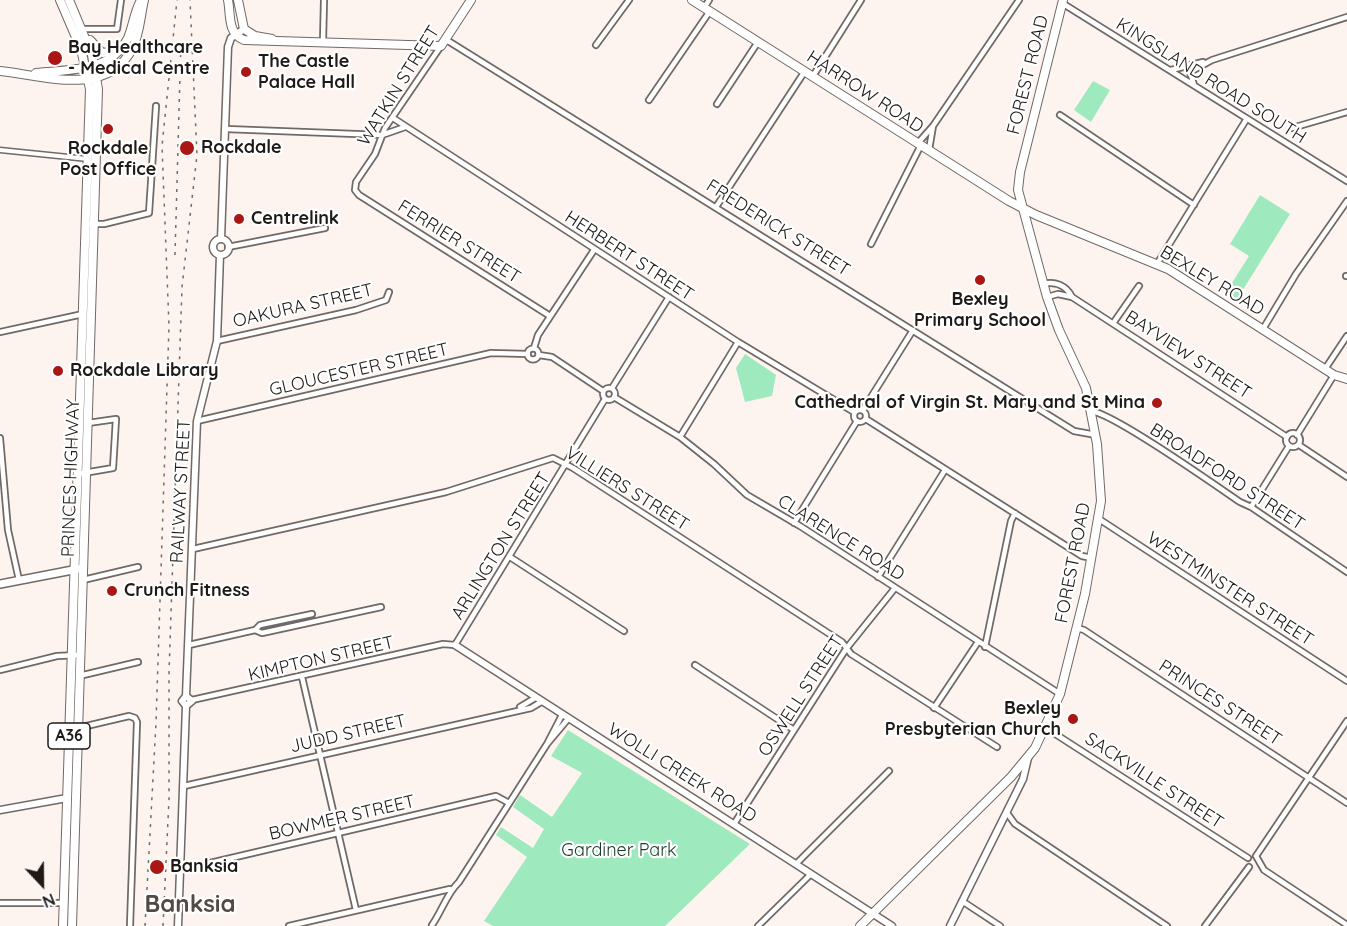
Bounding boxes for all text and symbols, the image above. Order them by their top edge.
street label: FOREST ROAD [1003,13,1053,137]
street label: KINGSLAND ROAD SOUTH [1112,13,1310,149]
street label: WATKIN STREET [353,22,445,150]
place label: Bay Healthcare - Medical Centre [68,37,210,80]
street label: HARROW ROAD [803,46,927,138]
marker: Bay Healthcare - Medical Centre [46,49,64,67]
place label: The Castle Palace Hall [258,51,355,94]
marker: The Castle Palace Hall [239,65,253,79]
marker: Rockdale Post Office [101,122,115,136]
place label: Rockdale [201,137,282,159]
place label: Rockdale Post Office [60,138,156,180]
marker: Rockdale [178,139,196,157]
street label: FREDERICK STREET [702,175,854,281]
street label: FERRIER STREET [394,196,524,288]
street label: HERBERT STREET [561,206,697,306]
place label: Centrelink [251,208,339,230]
marker: Centrelink [232,212,246,226]
street label: BEXLEY ROAD [1156,241,1268,321]
marker: Bexley Primary School [973,273,987,287]
street label: OAKURA STREET [231,279,375,333]
place label: Bexley Primary School [914,289,1046,332]
street label: BAYVIEW STREET [1121,306,1255,404]
street label: GLOUCESTER STREET [267,339,451,401]
place label: Rockdale Library [70,360,219,382]
marker: Rockdale Library [51,364,65,378]
place label: Cathedral of Virgin St. Mary and St Mina [795,392,1145,414]
marker: Cathedral of Virgin St. Mary and St Mina [1150,396,1164,410]
street label: PRINCES HIGHWAY [57,399,85,557]
street label: RAILWAY STREET [166,418,196,564]
street label: BROADFORD STREET [1146,419,1308,535]
street label: VILLIERS STREET [561,442,693,536]
street label: ARLINGTON STREET [447,468,555,624]
street label: CLARENCE ROAD [774,490,908,586]
street label: FOREST ROAD [1051,501,1095,625]
street label: WESTMINSTER STREET [1143,527,1317,651]
place label: Crunch Fitness [124,580,250,602]
marker: Crunch Fitness [105,584,119,598]
street label: OSWELL STREET [754,631,848,761]
street label: KIMPTON STREET [246,632,396,686]
street label: PRINCES STREET [1155,655,1285,751]
place label: Bexley Presbyterian Church [885,698,1061,740]
street label: JUDD STREET [288,710,408,758]
marker: Bexley Presbyterian Church [1066,712,1080,726]
street label: WOLLI CREEK ROAD [604,718,760,828]
road number: A36 [48,723,90,749]
street label: SACKVILLE STREET [1081,728,1227,834]
street label: BOWMER STREET [267,791,417,845]
park label: Gardiner Park [561,840,677,862]
north arrow [12,854,72,914]
place label: Banksia [170,856,238,878]
marker: Banksia [148,858,166,876]
text: N [40,889,58,912]
district label: Banksia [145,891,235,919]

